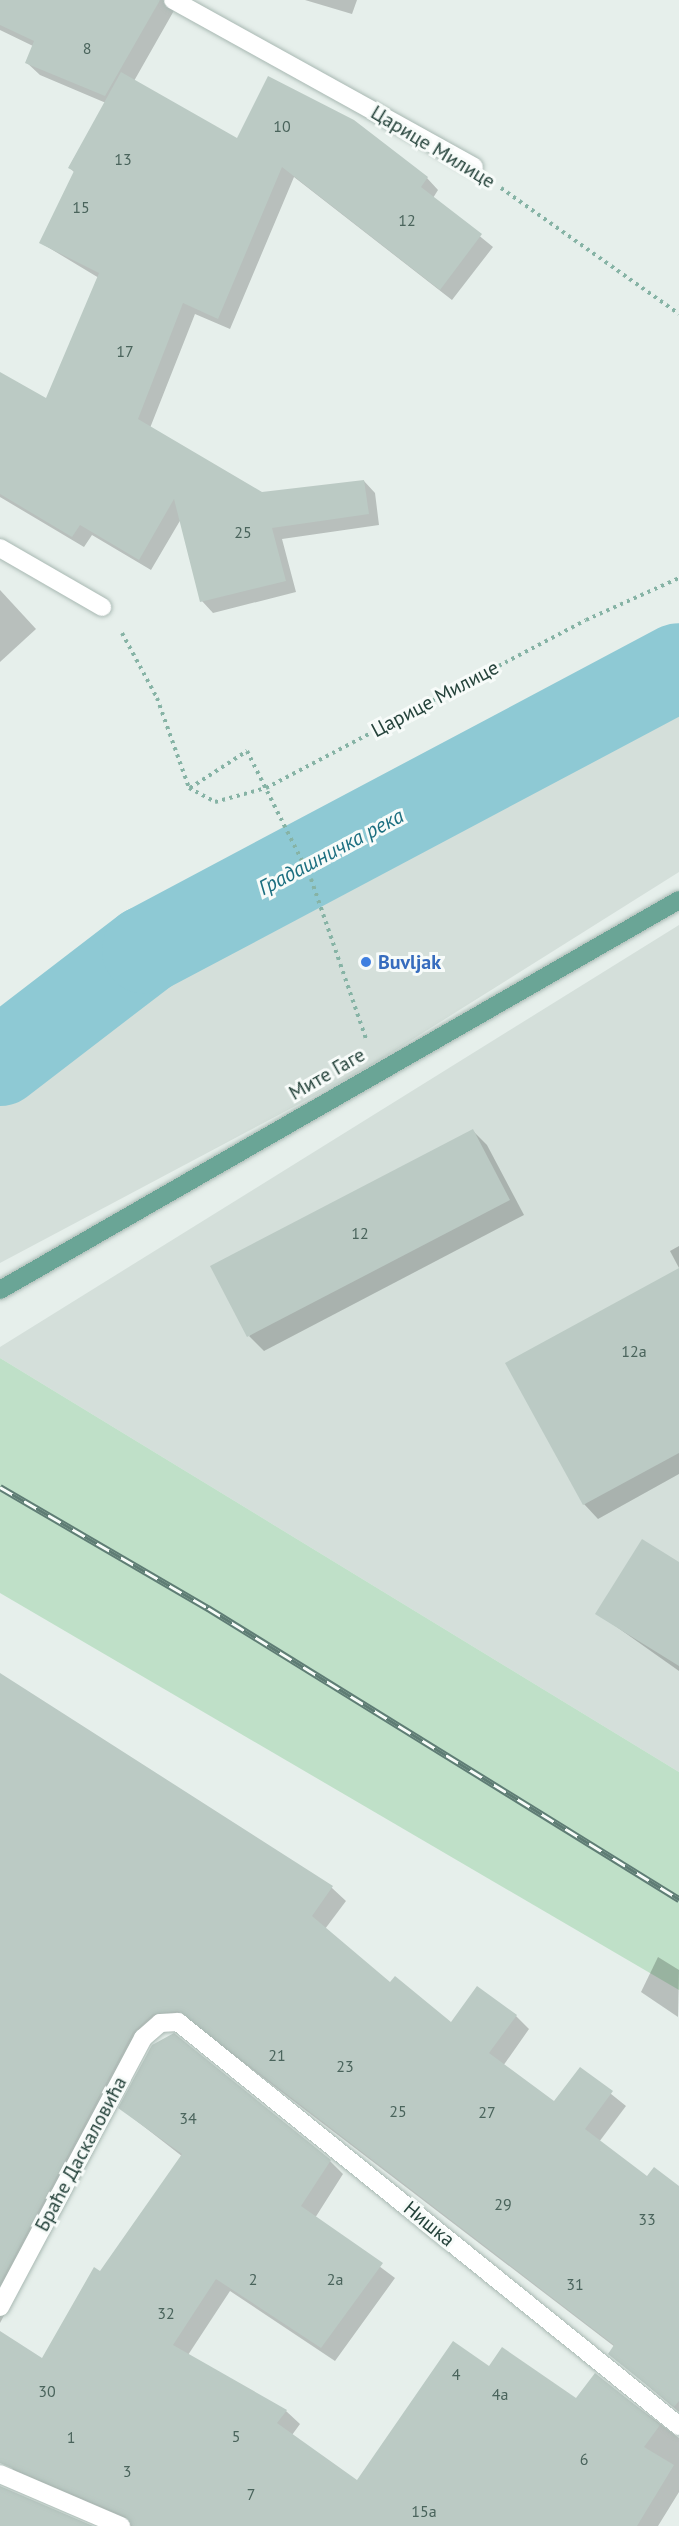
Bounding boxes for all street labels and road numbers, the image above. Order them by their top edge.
street label: Царице Милице [367,100,499,194]
street label: Царице Милице [367,655,503,743]
street label: Мите Гаге [285,1043,369,1105]
street label: Браће Даскаловића [30,2072,132,2236]
street label: Нишка [399,2196,459,2252]

